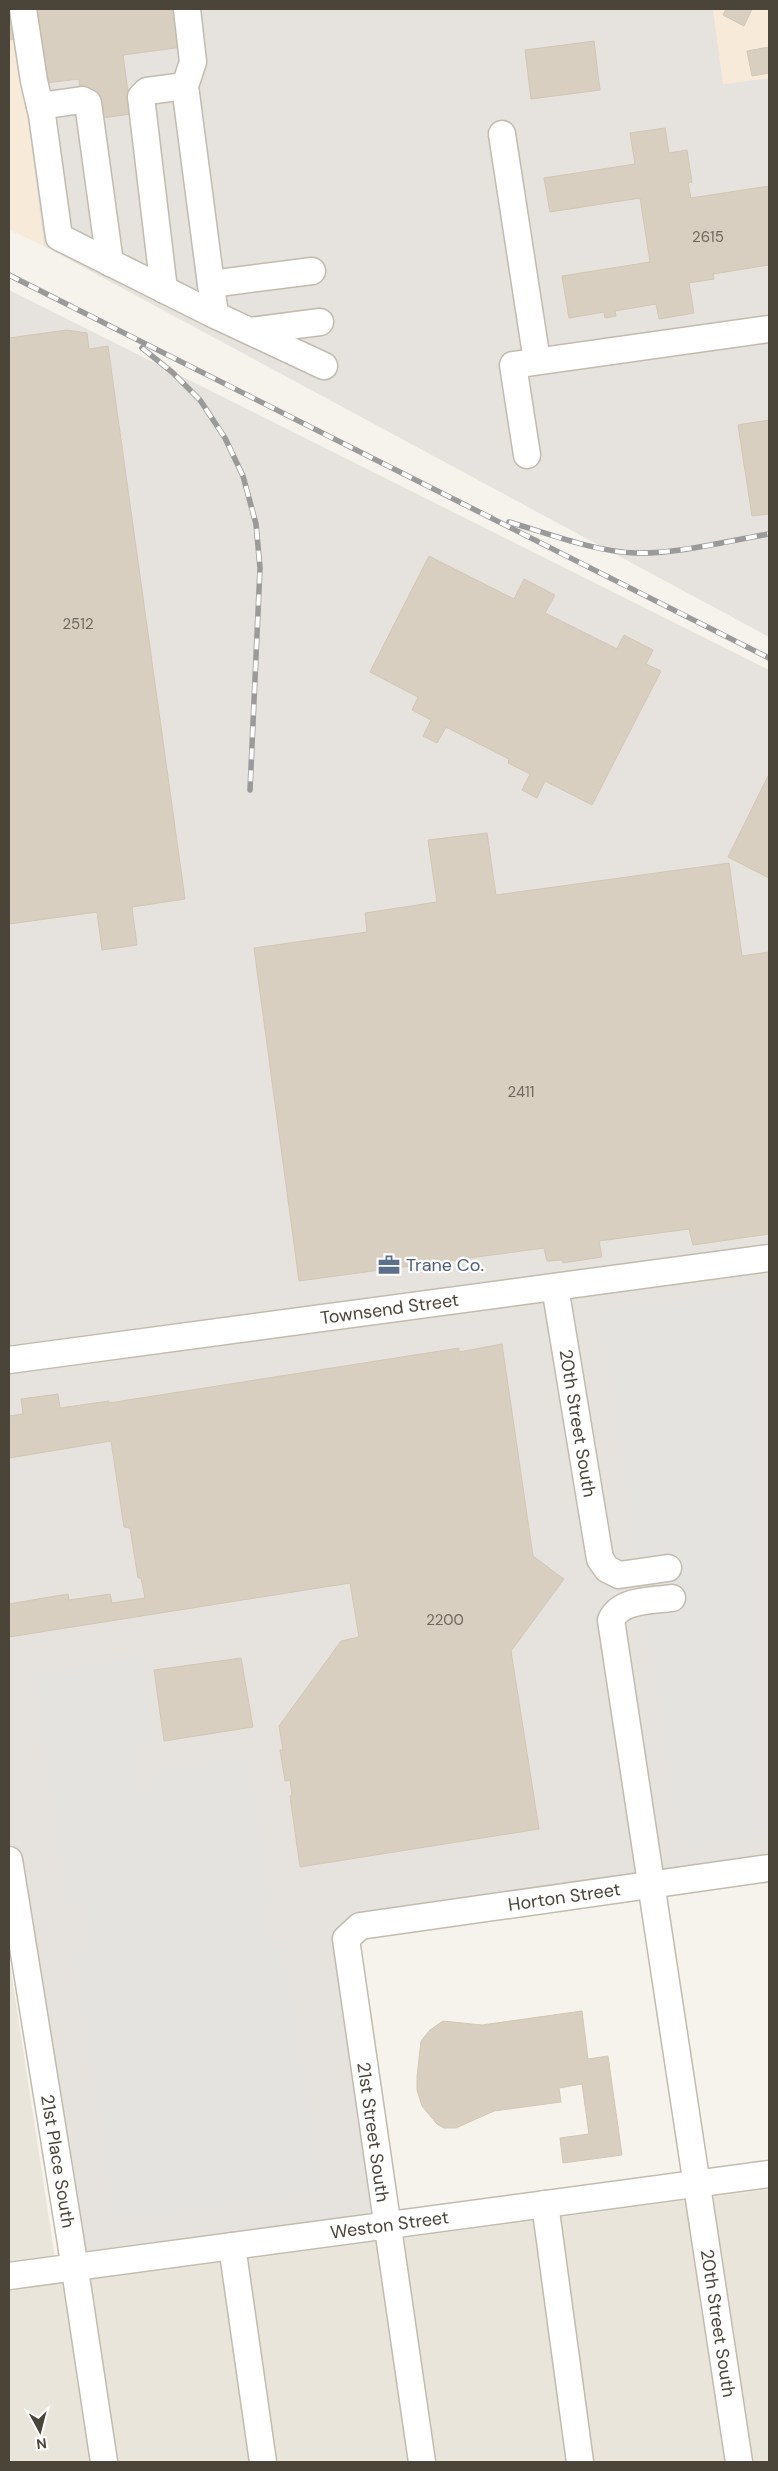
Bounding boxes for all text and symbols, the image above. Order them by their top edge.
house number: 2615 [692,227,724,247]
house number: 2512 [62,614,94,634]
house number: 2411 [508,1082,534,1102]
office icon: Trane Co. [376,1252,402,1278]
place label: Trane Co. [406,1253,484,1277]
street label: Townsend Street [319,1288,460,1330]
street label: 20th Street South [553,1347,602,1499]
house number: 2200 [426,1610,464,1630]
street label: Horton Street [507,1877,622,1917]
street label: 21st Street South [351,2060,395,2204]
street label: 21st Place South [35,2093,80,2230]
street label: Weston Street [329,2205,450,2245]
street label: 20th Street South [695,2247,741,2399]
north arrow [15,2406,65,2456]
text: N [35,2434,48,2453]

